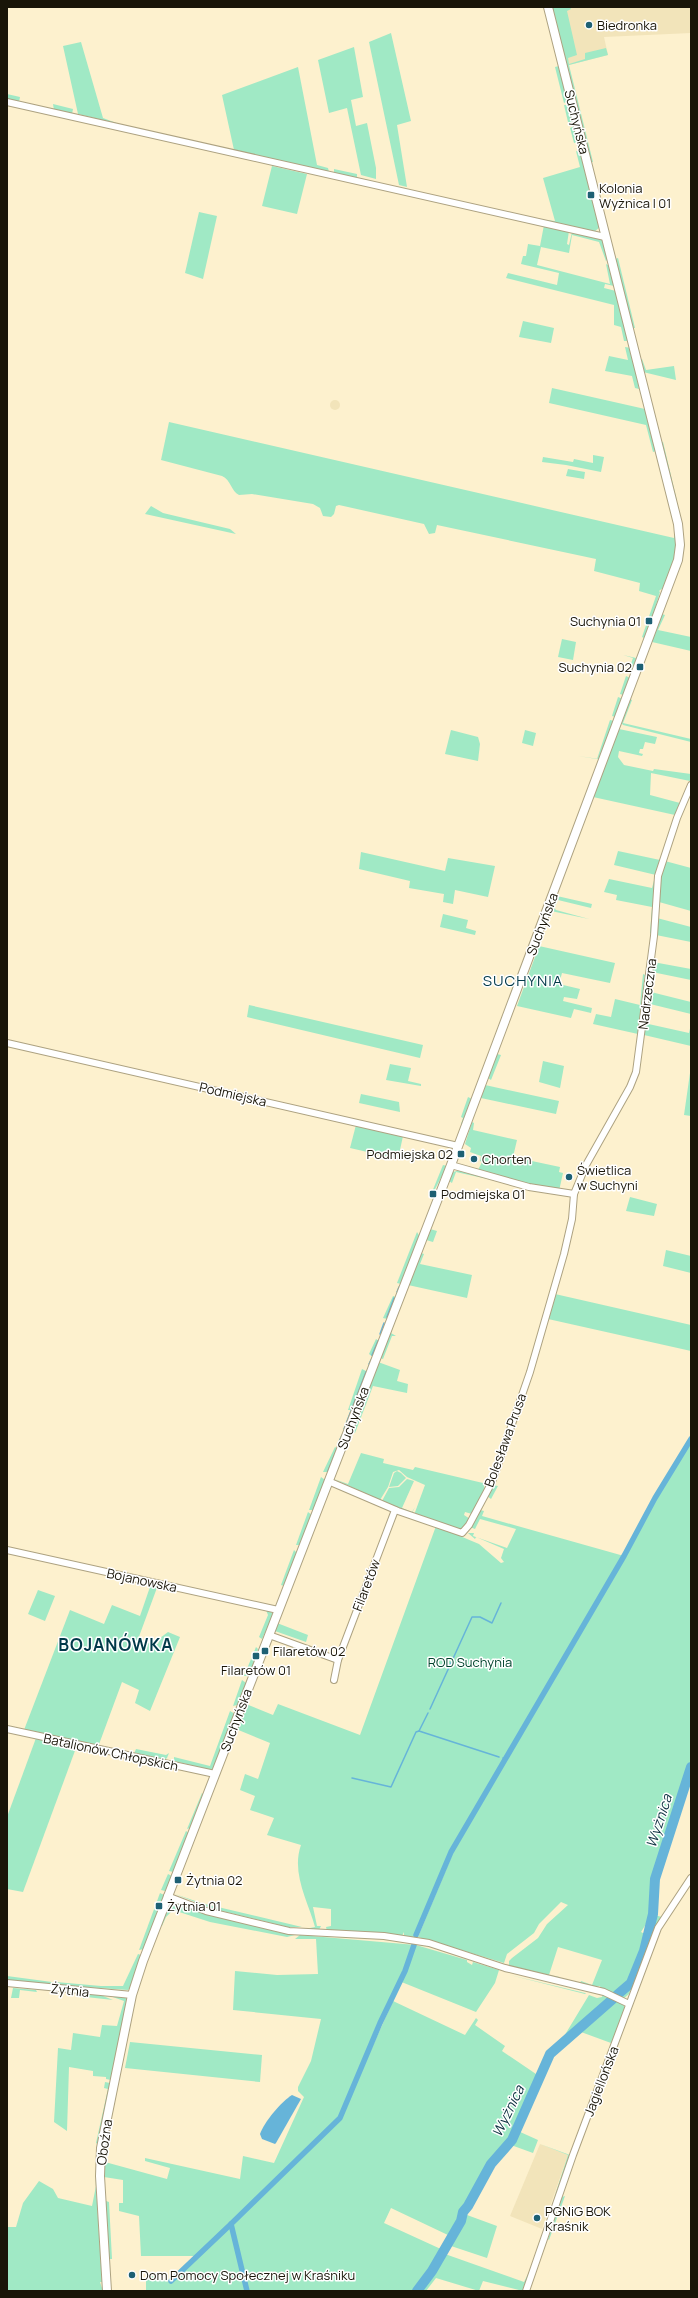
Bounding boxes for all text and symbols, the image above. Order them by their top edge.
place label: Biedronka [597,16,657,34]
marker: Biedronka [584,20,594,30]
street label: Suchyńska [560,88,594,156]
place label: Kolonia Wyżnica I 01 [599,179,671,212]
marker: Kolonia Wyżnica I 01 [586,190,596,200]
place label: Suchynia 01 [570,612,641,630]
marker: Suchynia 01 [644,616,654,626]
place label: Suchynia 02 [559,658,632,676]
marker: Suchynia 02 [635,662,645,672]
street label: Suchyńska [522,890,562,958]
street label: Nadrzeczna [634,957,660,1031]
district label: SUCHYNIA [483,970,563,991]
street label: Podmiejska [198,1078,268,1110]
place label: Podmiejska 02 [366,1145,453,1163]
marker: Podmiejska 02 [456,1149,466,1159]
place label: Chorten [482,1150,531,1168]
marker: Chorten [469,1154,479,1164]
place label: Świetlica w Suchyni [577,1161,638,1194]
marker: Świetlica w Suchyni [564,1172,574,1182]
place label: Podmiejska 01 [441,1185,525,1203]
marker: Podmiejska 01 [428,1189,438,1199]
street label: Suchyńska [333,1384,373,1452]
street label: Bolesława Prusa [480,1391,530,1489]
street label: Filaretów [348,1556,384,1614]
street label: Bojanowska [105,1564,179,1596]
district label: BOJANÓWKA [58,1633,174,1656]
place label: Filaretów 02 [273,1642,345,1660]
marker: Filaretów 02 [260,1646,270,1656]
marker: Filaretów 01 [251,1651,261,1661]
park label: ROD Suchynia [428,1653,512,1671]
place label: Filaretów 01 [221,1661,291,1679]
street label: Suchyńska [216,1686,256,1754]
street label: Batalionów Chłopskich [42,1729,180,1775]
water label: Wyżnica [641,1791,676,1850]
place label: Żytnia 02 [186,1871,243,1889]
marker: Żytnia 02 [173,1875,183,1885]
place label: Żytnia 01 [167,1897,221,1915]
marker: Żytnia 01 [154,1901,164,1911]
street label: Żytnia [50,1979,90,2001]
street label: Jagiellońska [579,2043,623,2119]
water label: Wyżnica [487,2081,529,2140]
street label: Oboźna [92,2118,116,2166]
place label: PGNiG BOK Kraśnik [545,2202,611,2235]
marker: PGNiG BOK Kraśnik [532,2213,542,2223]
place label: Dom Pomocy Społecznej w Kraśniku [140,2266,355,2284]
marker: Dom Pomocy Społecznej w Kraśniku [127,2270,137,2280]

